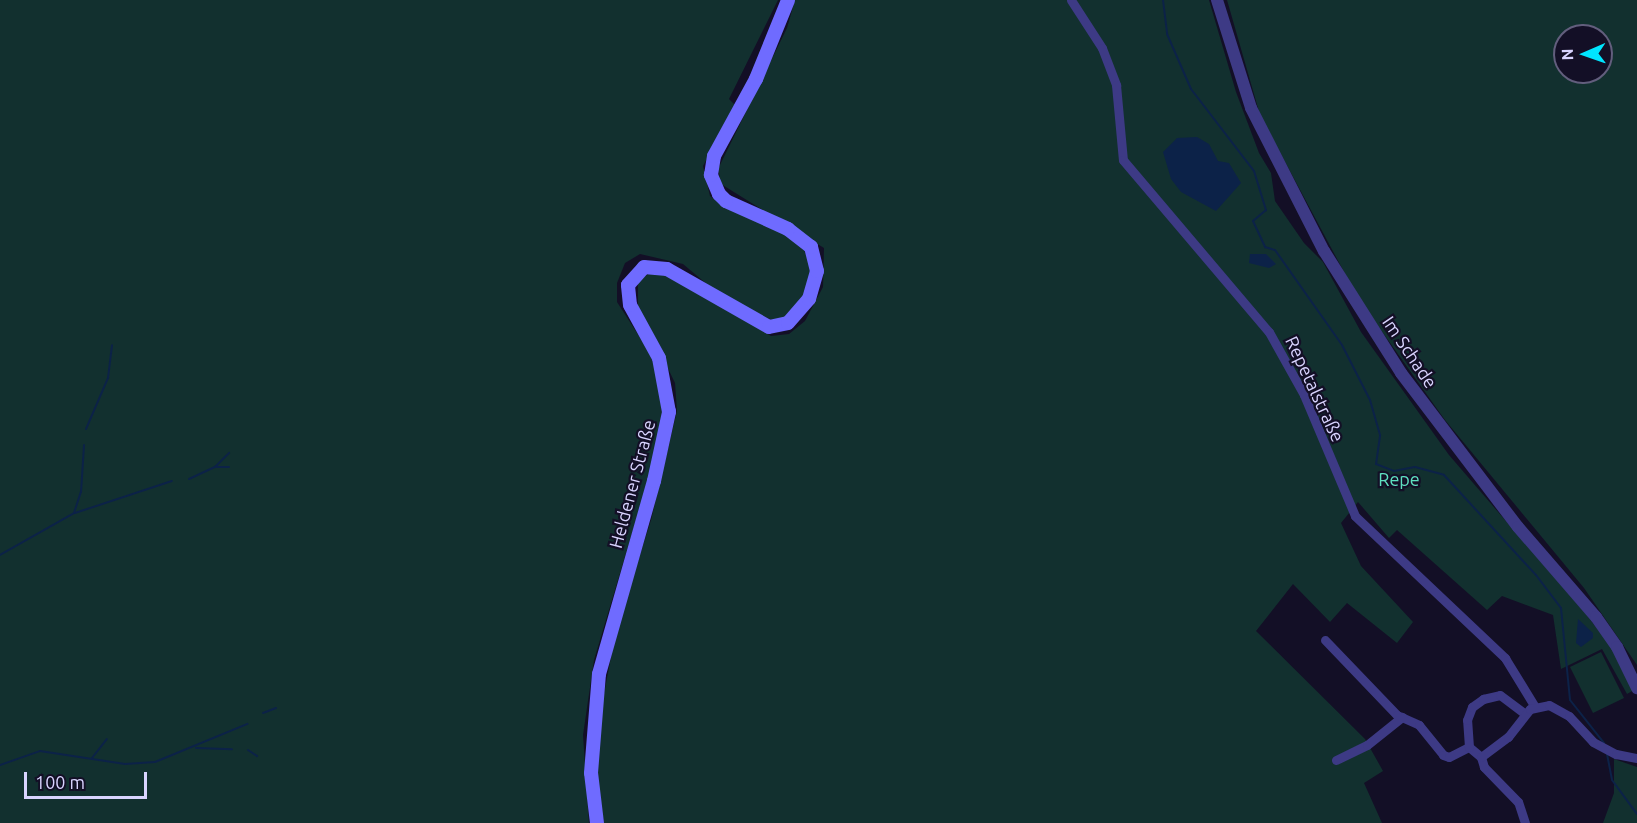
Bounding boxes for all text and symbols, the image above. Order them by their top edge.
north arrow [1553,24,1613,84]
text: N [1558,48,1576,61]
street label: Im Schade [1378,312,1442,392]
street label: Repetalstraße [1281,333,1349,445]
street label: Heldener Straße [604,417,660,551]
park label: Repe [1378,468,1420,490]
scale bar [27,760,150,798]
text: 100 m [35,772,85,792]

